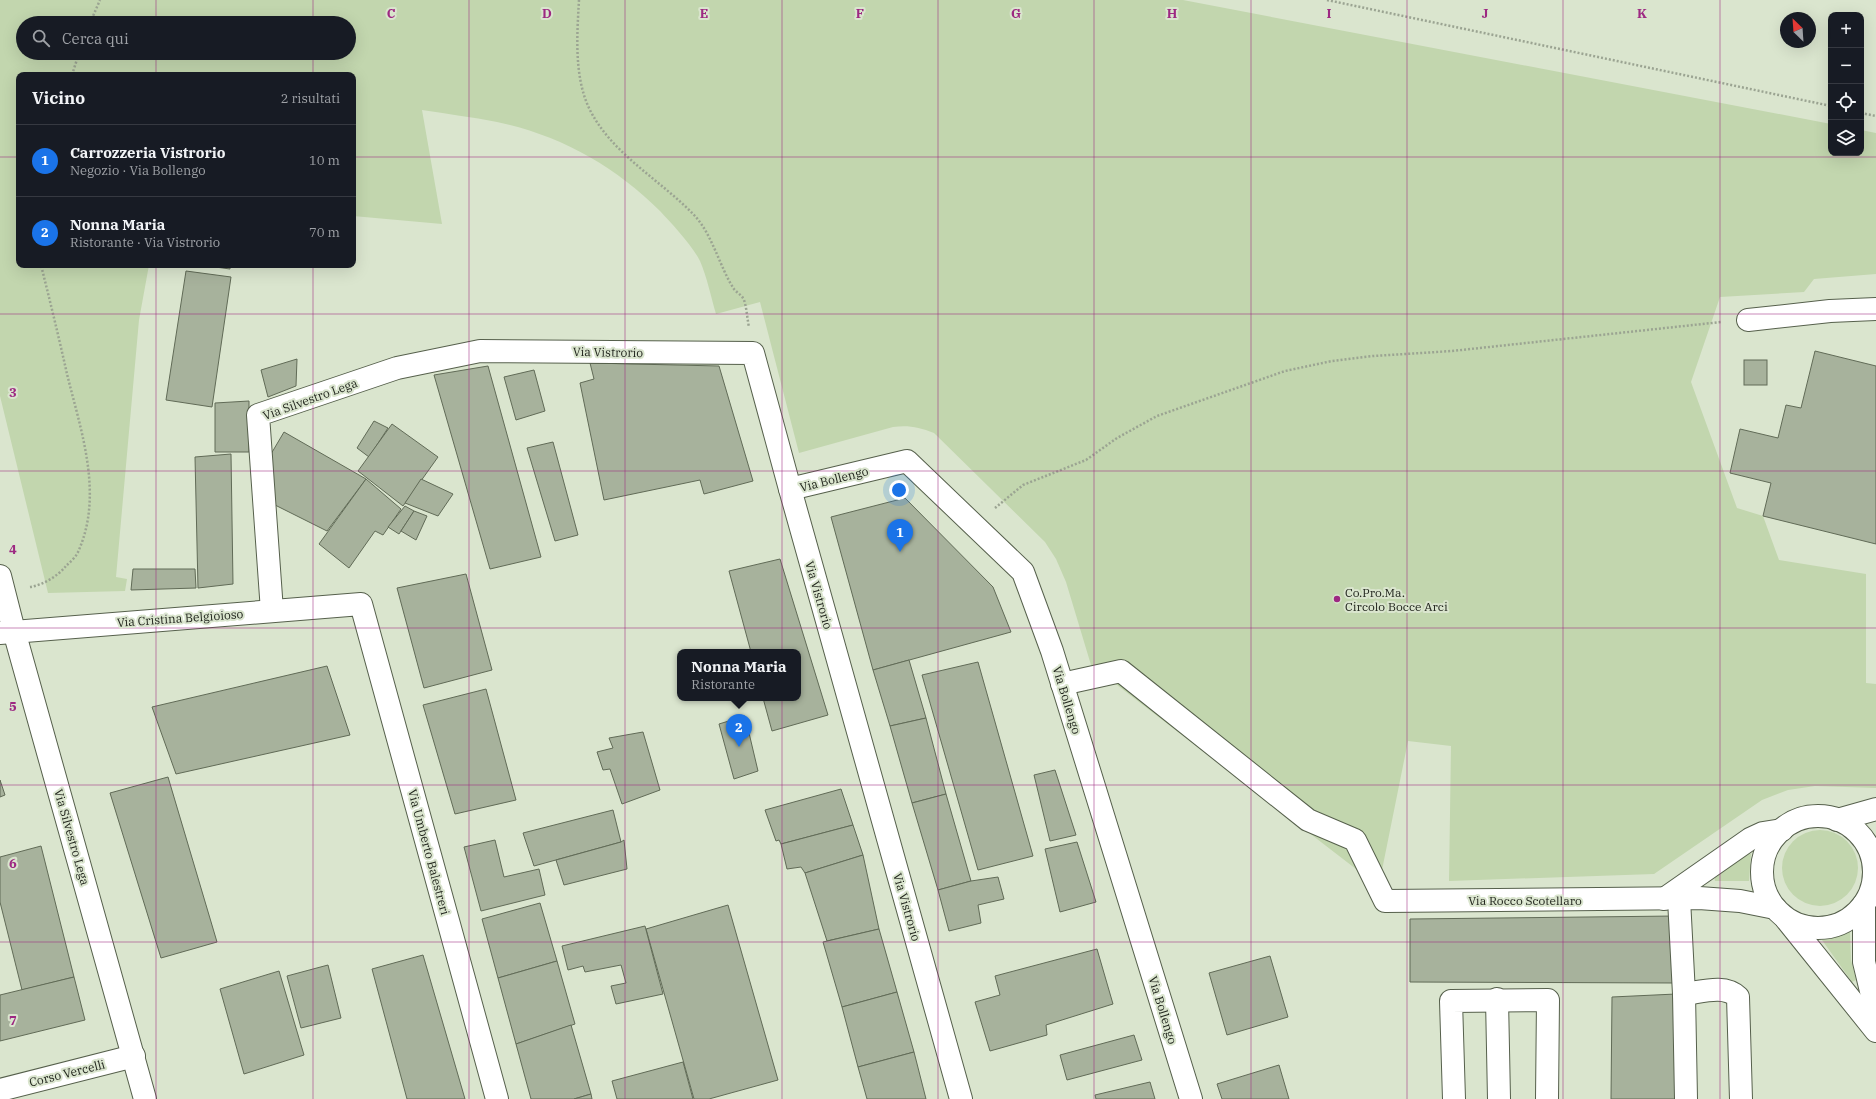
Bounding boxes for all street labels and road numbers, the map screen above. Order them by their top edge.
street label: Via Vistrorio [573,344,644,360]
street label: Via Silvestro Lega [261,375,360,423]
street label: Via Bollengo [798,463,870,495]
street label: Via Vistrorio [802,559,836,631]
street label: Via Cristina Belgioioso [116,606,244,630]
street label: Via Bollengo [1050,664,1084,736]
street label: Via Silvestro Lega [51,787,93,887]
street label: Via Umberto Balestreri [405,788,453,917]
street label: Via Vistrorio [890,871,924,943]
street label: Via Rocco Scotellaro [1468,893,1582,908]
street label: Via Bollengo [1146,974,1180,1046]
street label: Corso Vercelli [27,1056,107,1090]

